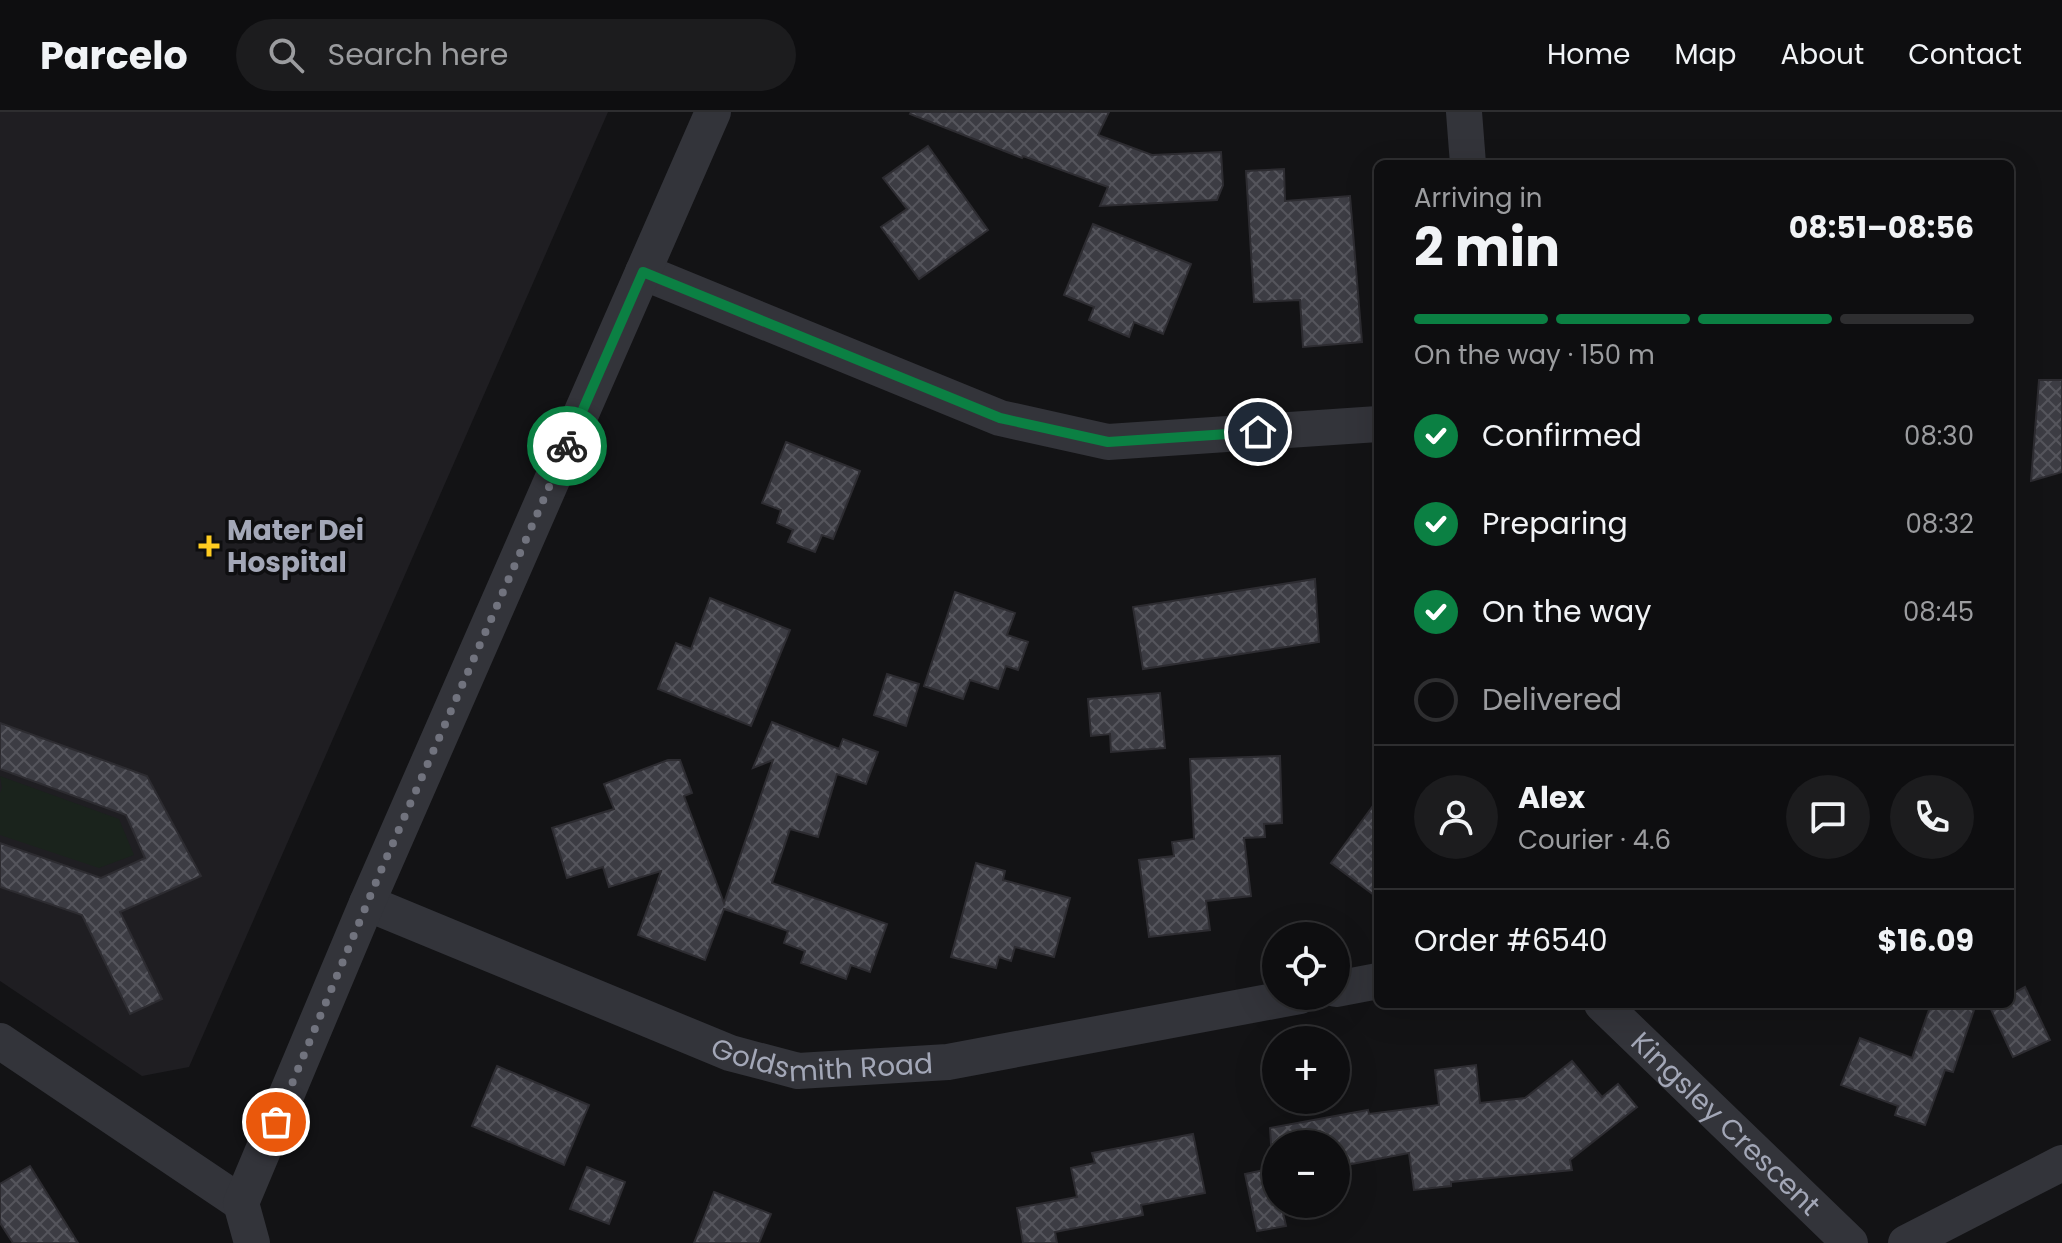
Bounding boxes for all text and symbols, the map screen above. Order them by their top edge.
search box [236,19,796,91]
text: Parcelo [40,29,188,82]
icon: search [264,33,308,77]
text: Search here [328,33,508,76]
text: Home [1547,35,1630,74]
text: Map [1674,35,1736,74]
text: About [1780,35,1864,74]
text: Contact [1908,35,2022,74]
text: Arriving in [1414,180,1543,216]
text: 08:51–08:56 [1789,206,1974,249]
text: 2 min [1414,211,1560,284]
text: On the way · 150 m [1414,337,1655,373]
pin [1224,398,1292,466]
courier [527,406,607,486]
icon: home [1236,410,1280,454]
icon: check [1414,414,1458,458]
text: Confirmed [1482,414,1642,457]
text: 08:30 [1904,418,1974,454]
icon: bike [545,424,589,468]
icon: check [1414,502,1458,546]
text: Preparing [1482,502,1628,545]
text: 08:32 [1905,506,1974,542]
place label: Mater Dei Hospital [227,511,364,582]
marker: Mater Dei Hospital [198,535,220,557]
icon: check [1414,590,1458,634]
text: On the way [1482,590,1651,633]
text: 08:45 [1903,594,1974,630]
text: Delivered [1482,678,1622,721]
button: person [1414,775,1498,859]
button: chat [1786,775,1870,859]
button: phone [1890,775,1974,859]
text: Alex [1518,776,1585,819]
text: Courier · 4.6 [1518,822,1671,858]
text: Order #6540 [1414,919,1608,962]
text: $16.09 [1877,919,1974,962]
map controls [1262,922,1350,1218]
button: locate [1262,922,1350,1010]
street label: Kingsley Crescent [1622,1023,1829,1224]
button: + [1262,1026,1350,1114]
street label: Goldsmith Road [705,1028,934,1092]
pin [242,1088,310,1156]
icon: bag [254,1100,298,1144]
button: − [1262,1130,1350,1218]

